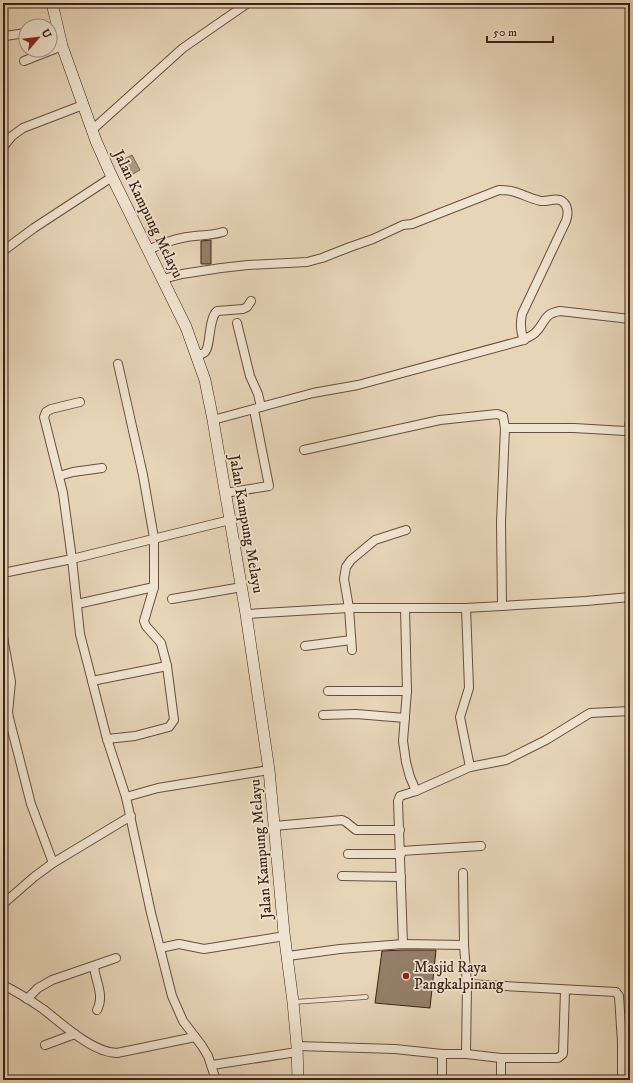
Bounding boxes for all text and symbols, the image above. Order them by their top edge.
north arrow [18,18,58,58]
scale bar [487,18,553,44]
text: 50 m [493,25,517,40]
text: U [38,27,54,41]
street label: Jalan Kampung Melayu [108,145,187,281]
street label: Jalan Kampung Melayu [224,451,268,595]
street label: Jalan Kampung Melayu [245,778,277,922]
place label: Masjid Raya Pangkalpinang [414,958,504,994]
marker: Masjid Raya Pangkalpinang [401,971,411,981]

